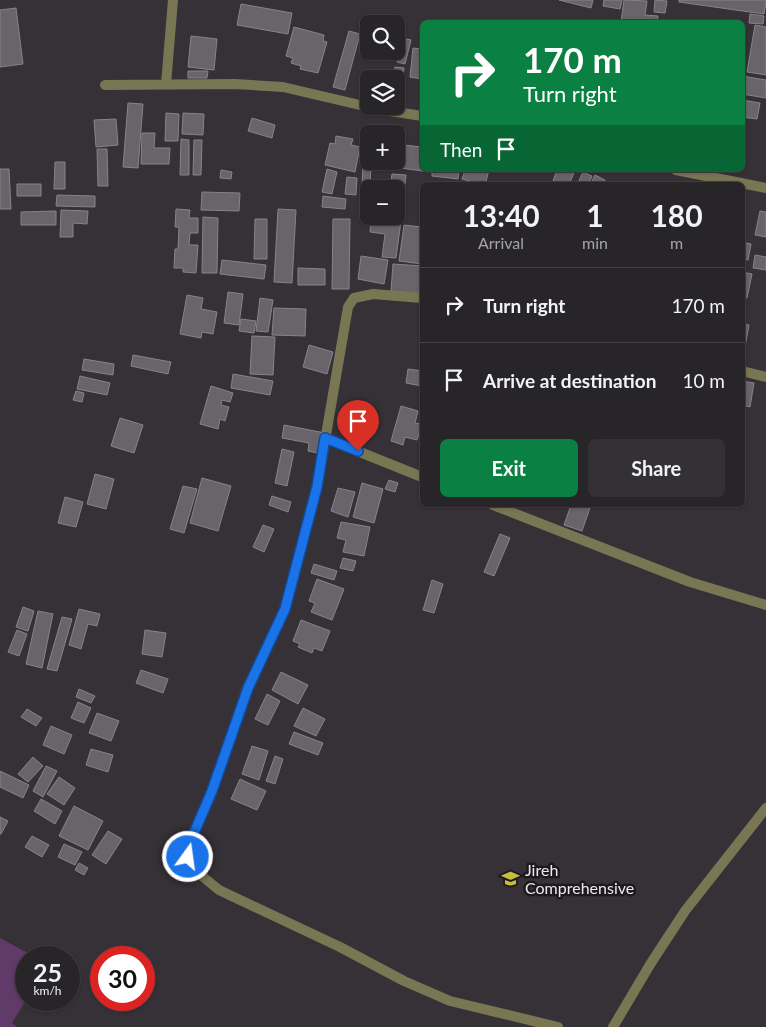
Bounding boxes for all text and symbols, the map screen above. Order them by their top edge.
map controls [360,15,405,225]
button: search [360,15,405,60]
text: 170 m [523,38,622,80]
icon: right [440,40,505,105]
button: layers [360,70,405,115]
text: Turn right [523,80,617,107]
button: + [360,125,405,170]
icon: arrive [492,135,520,163]
text: Then [440,138,482,161]
button: − [360,180,405,225]
text: 13:40 [462,197,540,233]
text: 1 [586,197,604,233]
text: 180 [650,197,703,233]
text: Arrival [478,233,524,252]
text: min [582,233,608,252]
text: m [670,233,683,252]
icon: right [440,291,468,319]
text: Turn right [483,294,565,317]
text: 170 m [671,294,725,317]
icon: arrive [440,366,468,394]
text: Arrive at destination [483,369,656,392]
text: 10 m [682,369,725,392]
pin [337,400,379,451]
icon: arrive [344,407,372,435]
button: Exit [440,439,578,497]
button: Share [588,439,725,497]
position arrow [161,830,213,882]
place label: Jireh Comprehensive [525,860,634,897]
school or university icon: Jireh Comprehensive [501,868,521,888]
speed limit sign: 30 [90,946,155,1011]
text: 25 [33,957,62,987]
text: km/h [33,983,62,998]

